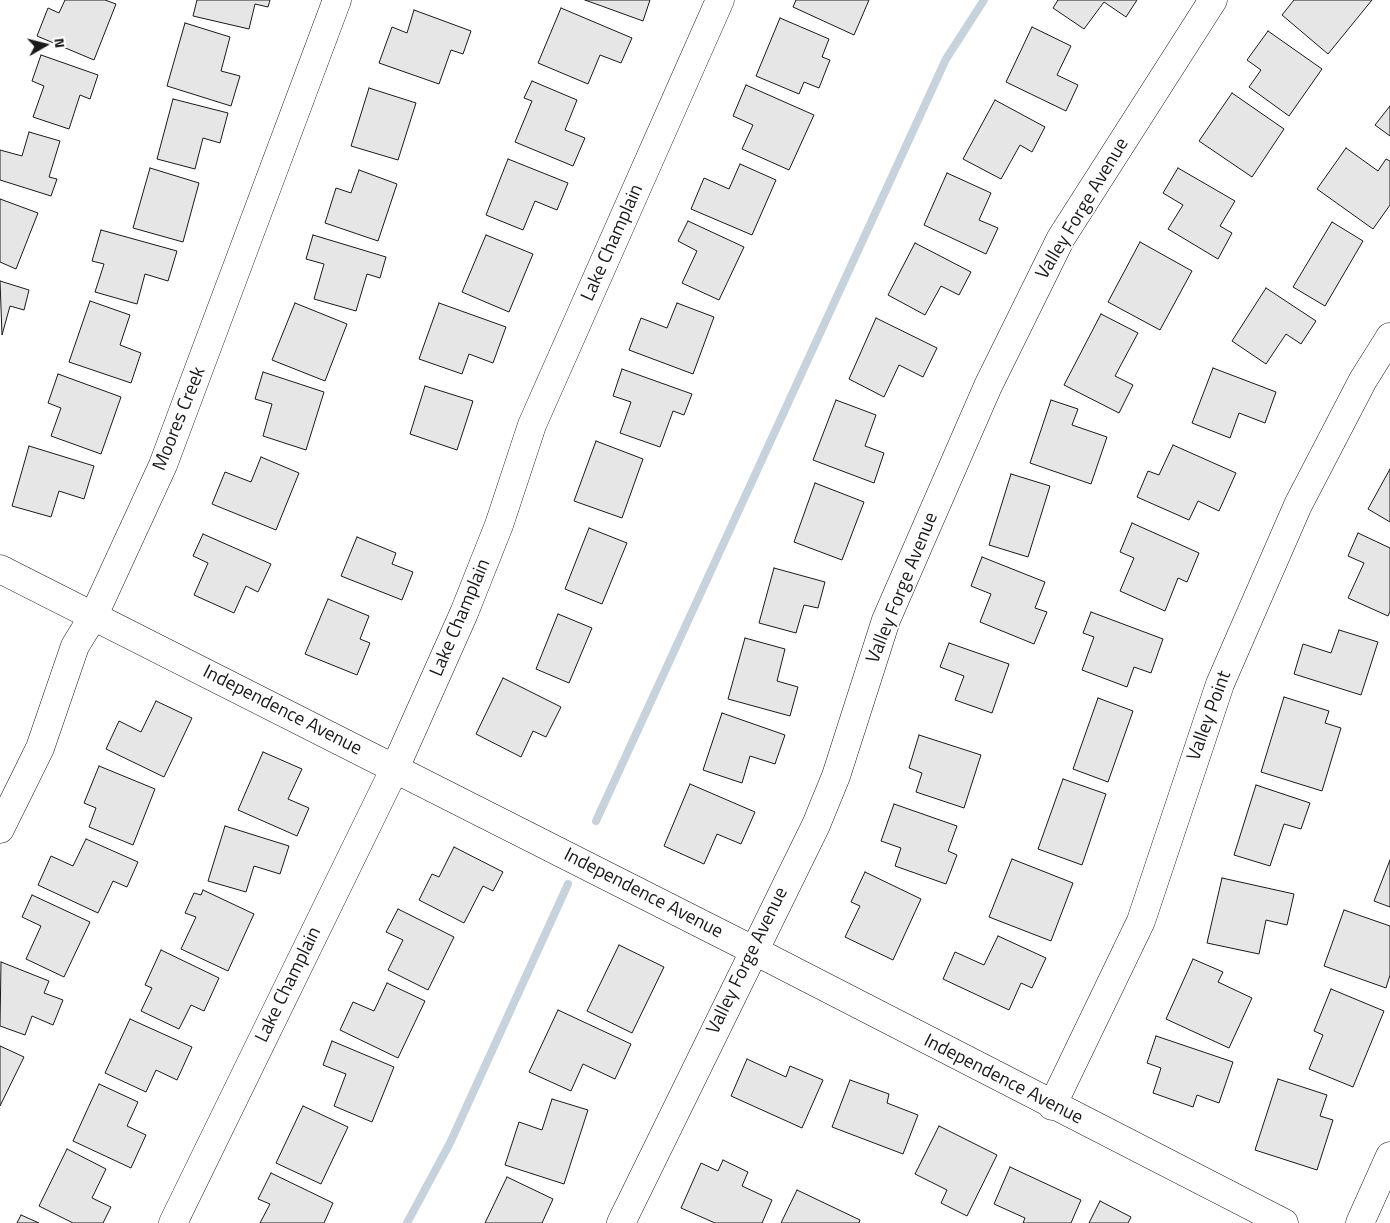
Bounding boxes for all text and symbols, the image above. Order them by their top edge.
north arrow [20,20,70,70]
text: N [49,37,71,49]
street label: Valley Forge Avenue [1032,134,1134,284]
street label: Lake Champlain [577,181,649,305]
street label: Moores Creek [149,364,211,474]
street label: Valley Forge Avenue [862,509,944,667]
street label: Lake Champlain [426,556,496,680]
street label: Independence Avenue [199,661,365,761]
street label: Valley Point [1183,668,1237,764]
street label: Independence Avenue [560,844,726,944]
street label: Valley Forge Avenue [703,884,793,1038]
street label: Lake Champlain [251,924,327,1046]
street label: Independence Avenue [920,1030,1086,1130]

